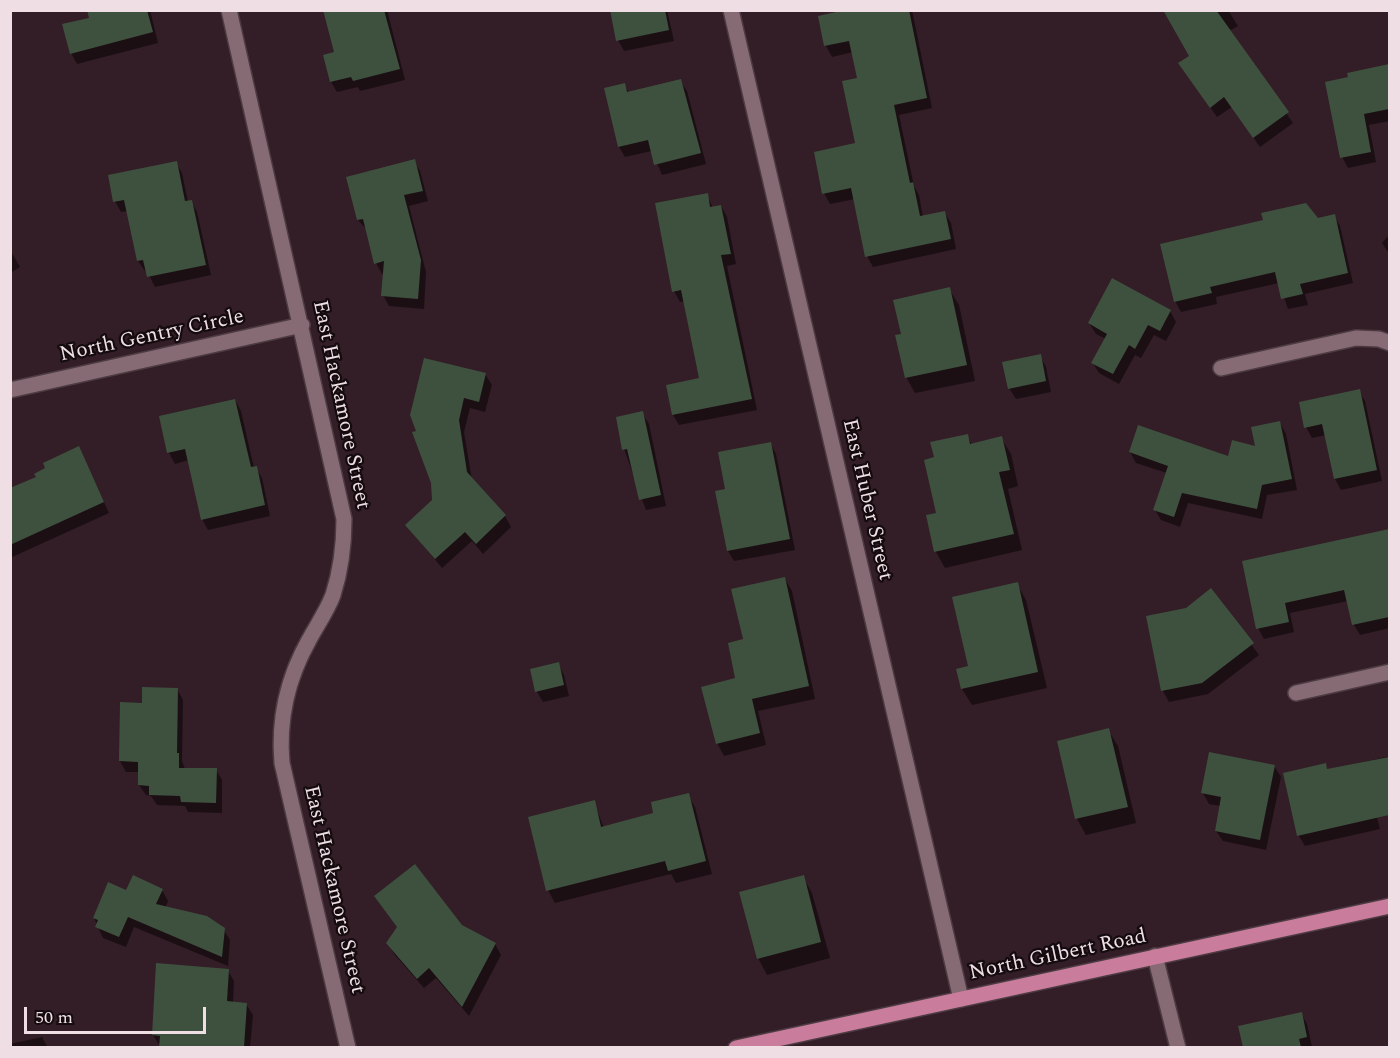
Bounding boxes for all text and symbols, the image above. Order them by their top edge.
street label: East Hackamore Street [306,298,374,512]
street label: North Gentry Circle [58,305,246,369]
street label: East Huber Street [835,417,897,583]
street label: East Hackamore Street [297,784,369,996]
street label: North Gilbert Road [967,925,1149,987]
scale bar [27,995,208,1033]
text: 50 m [35,1004,73,1031]

